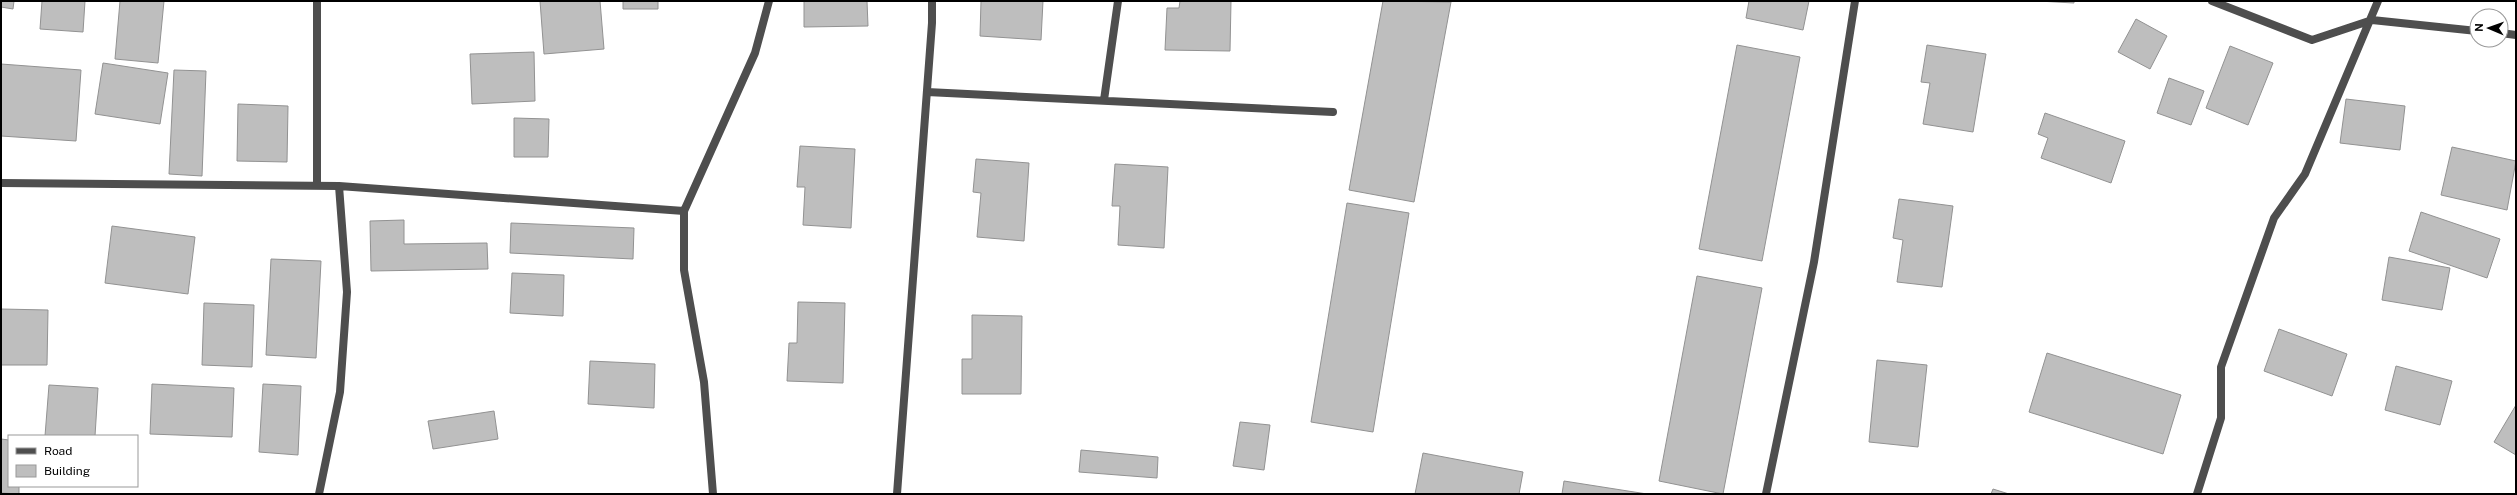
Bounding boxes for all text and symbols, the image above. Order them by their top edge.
north arrow [2469,8,2509,48]
text: N [2473,23,2485,32]
legend [8,435,138,487]
text: Road [44,444,72,458]
text: Building [44,464,90,478]

